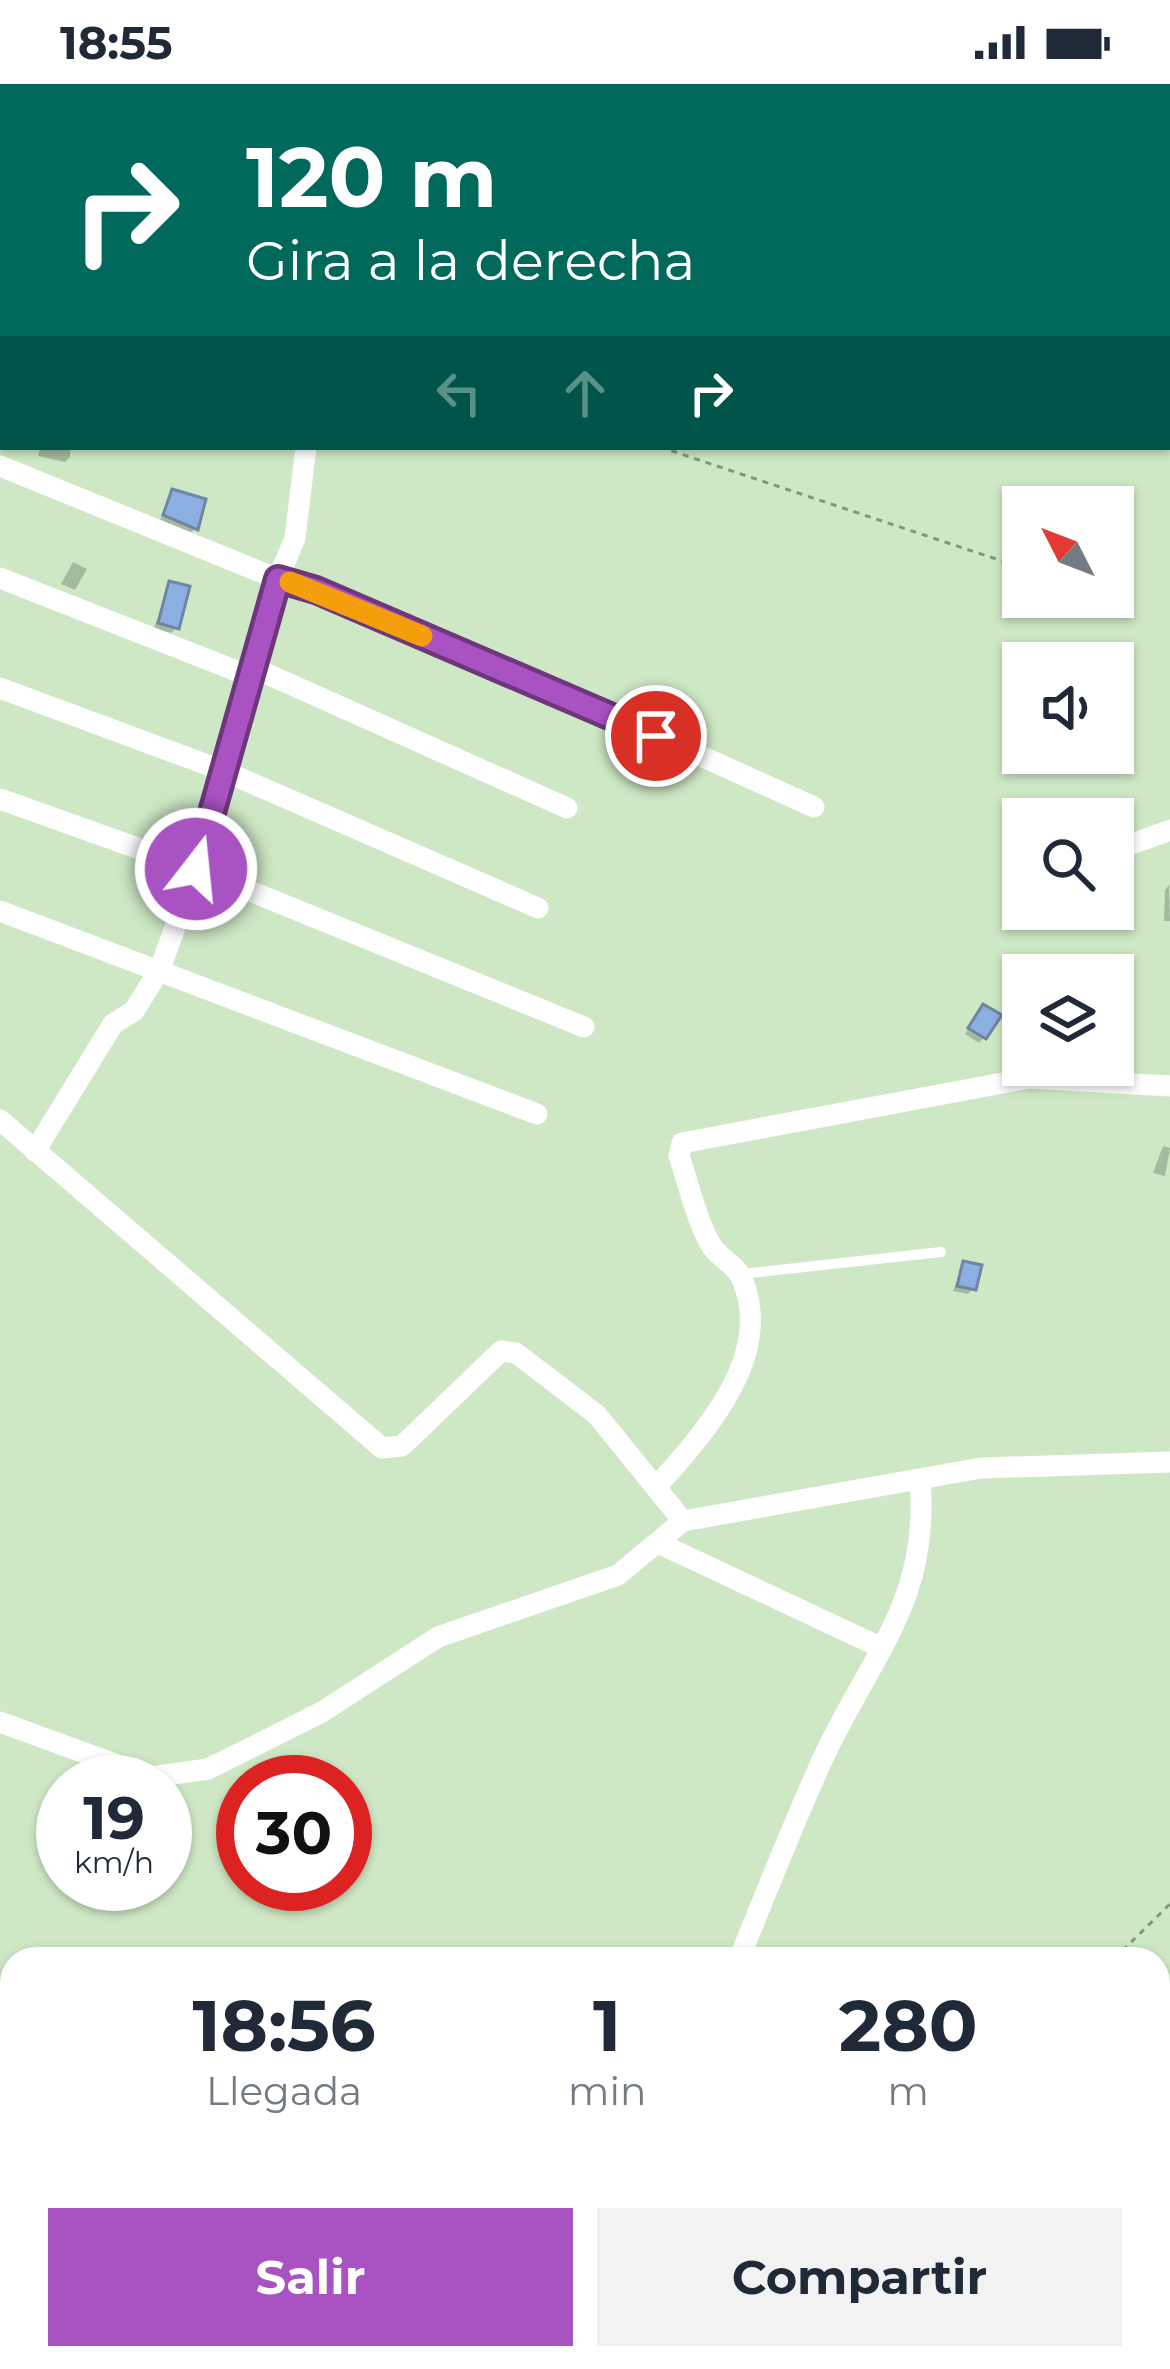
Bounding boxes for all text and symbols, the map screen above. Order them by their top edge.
text: 18:55 [60,15,172,70]
text: 120 m [246,126,497,228]
icon: right [48,132,204,288]
text: Gira a la derecha [246,228,695,294]
icon: left [426,360,492,426]
icon: ahead [552,360,618,426]
icon: right [678,360,744,426]
north arrow [1002,486,1134,618]
map controls [1002,486,1134,1086]
button: sound [1002,642,1134,774]
pin [605,685,707,787]
icon: arrive [623,703,689,769]
button: search [1002,798,1134,930]
position arrow [133,806,259,932]
button: layers [1002,954,1134,1086]
speed limit sign: 30 [216,1755,372,1911]
text: 19 [83,1781,145,1854]
text: km/h [74,1844,154,1881]
text: 18:56 [192,1981,376,2069]
text: 1 [593,1981,621,2069]
text: 280 [839,1981,978,2069]
text: Llegada [206,2067,362,2115]
text: min [568,2067,646,2115]
text: m [887,2067,929,2115]
button: Salir [48,2208,573,2346]
button: Compartir [597,2208,1122,2346]

